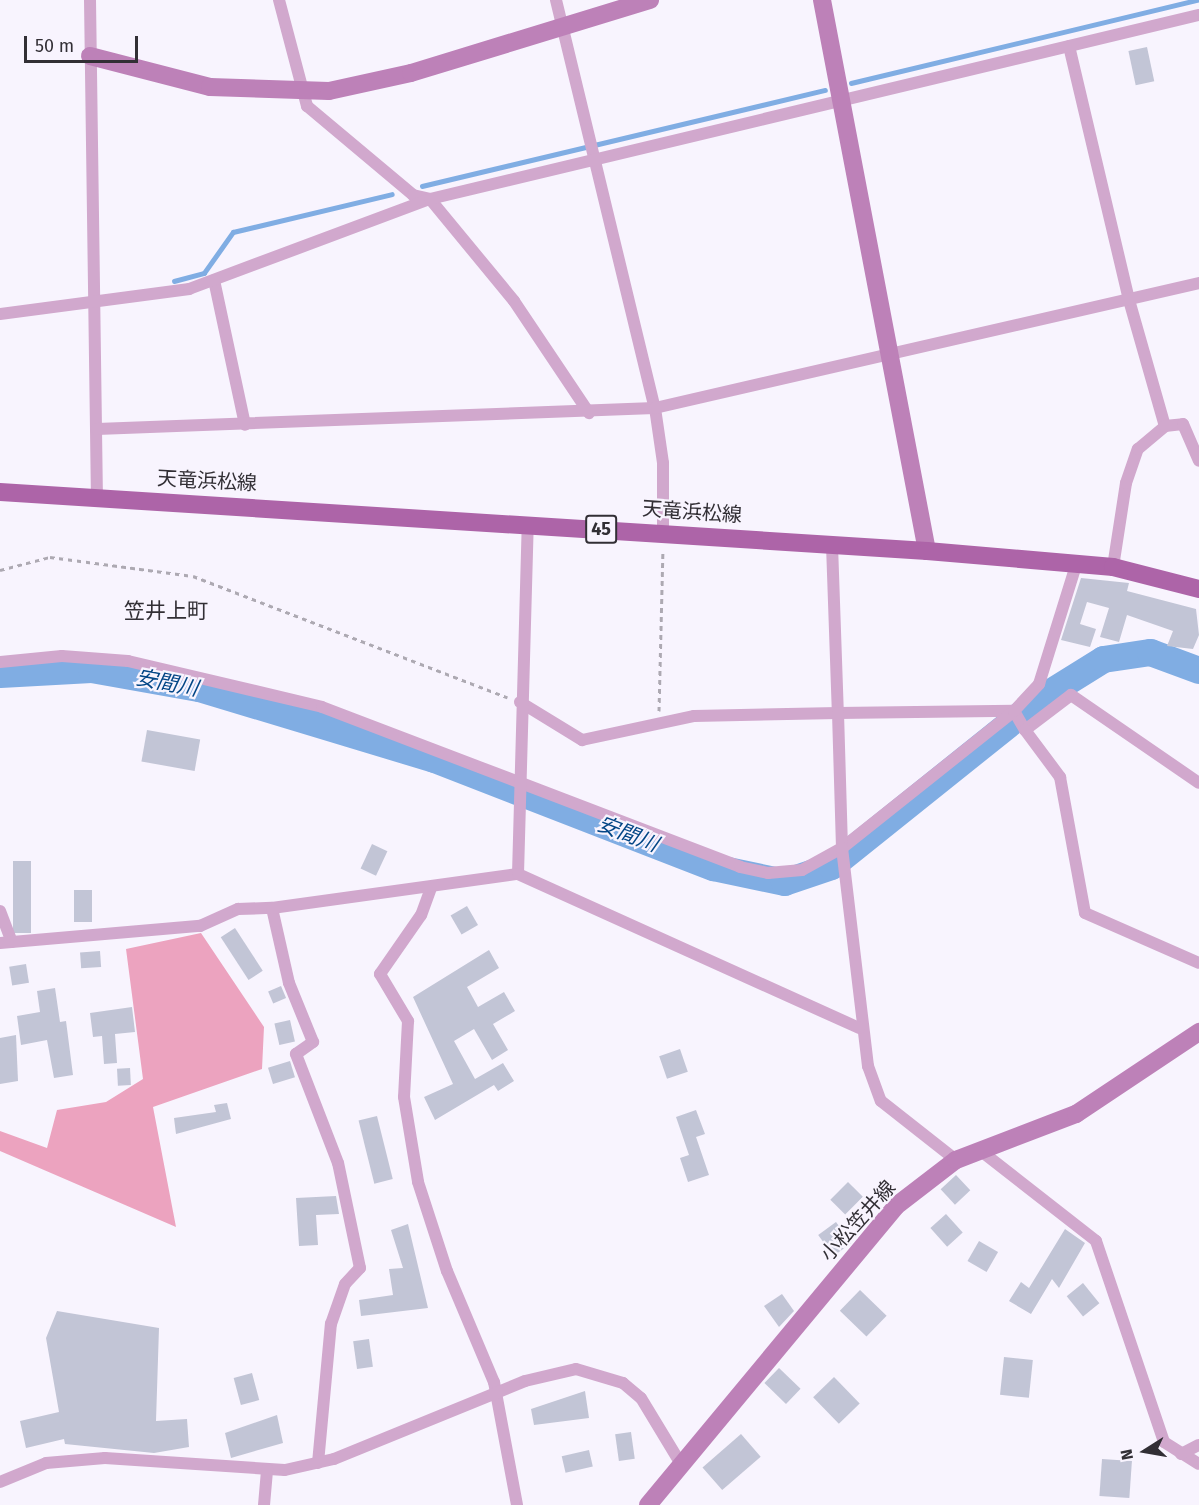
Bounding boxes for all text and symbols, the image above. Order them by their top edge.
scale bar [27,24,141,62]
text: 50 m [35,35,74,57]
street label: 天竜浜松線 [156,466,258,496]
street label: 天竜浜松線 [641,497,743,527]
road number: 45 [584,514,618,544]
district label: 笠井上町 [124,598,208,624]
water label: 安間川 [134,665,200,701]
water label: 安間川 [594,811,662,857]
street label: 小松笠井線 [816,1176,900,1266]
north arrow [1115,1421,1175,1481]
text: N [1117,1448,1137,1462]

